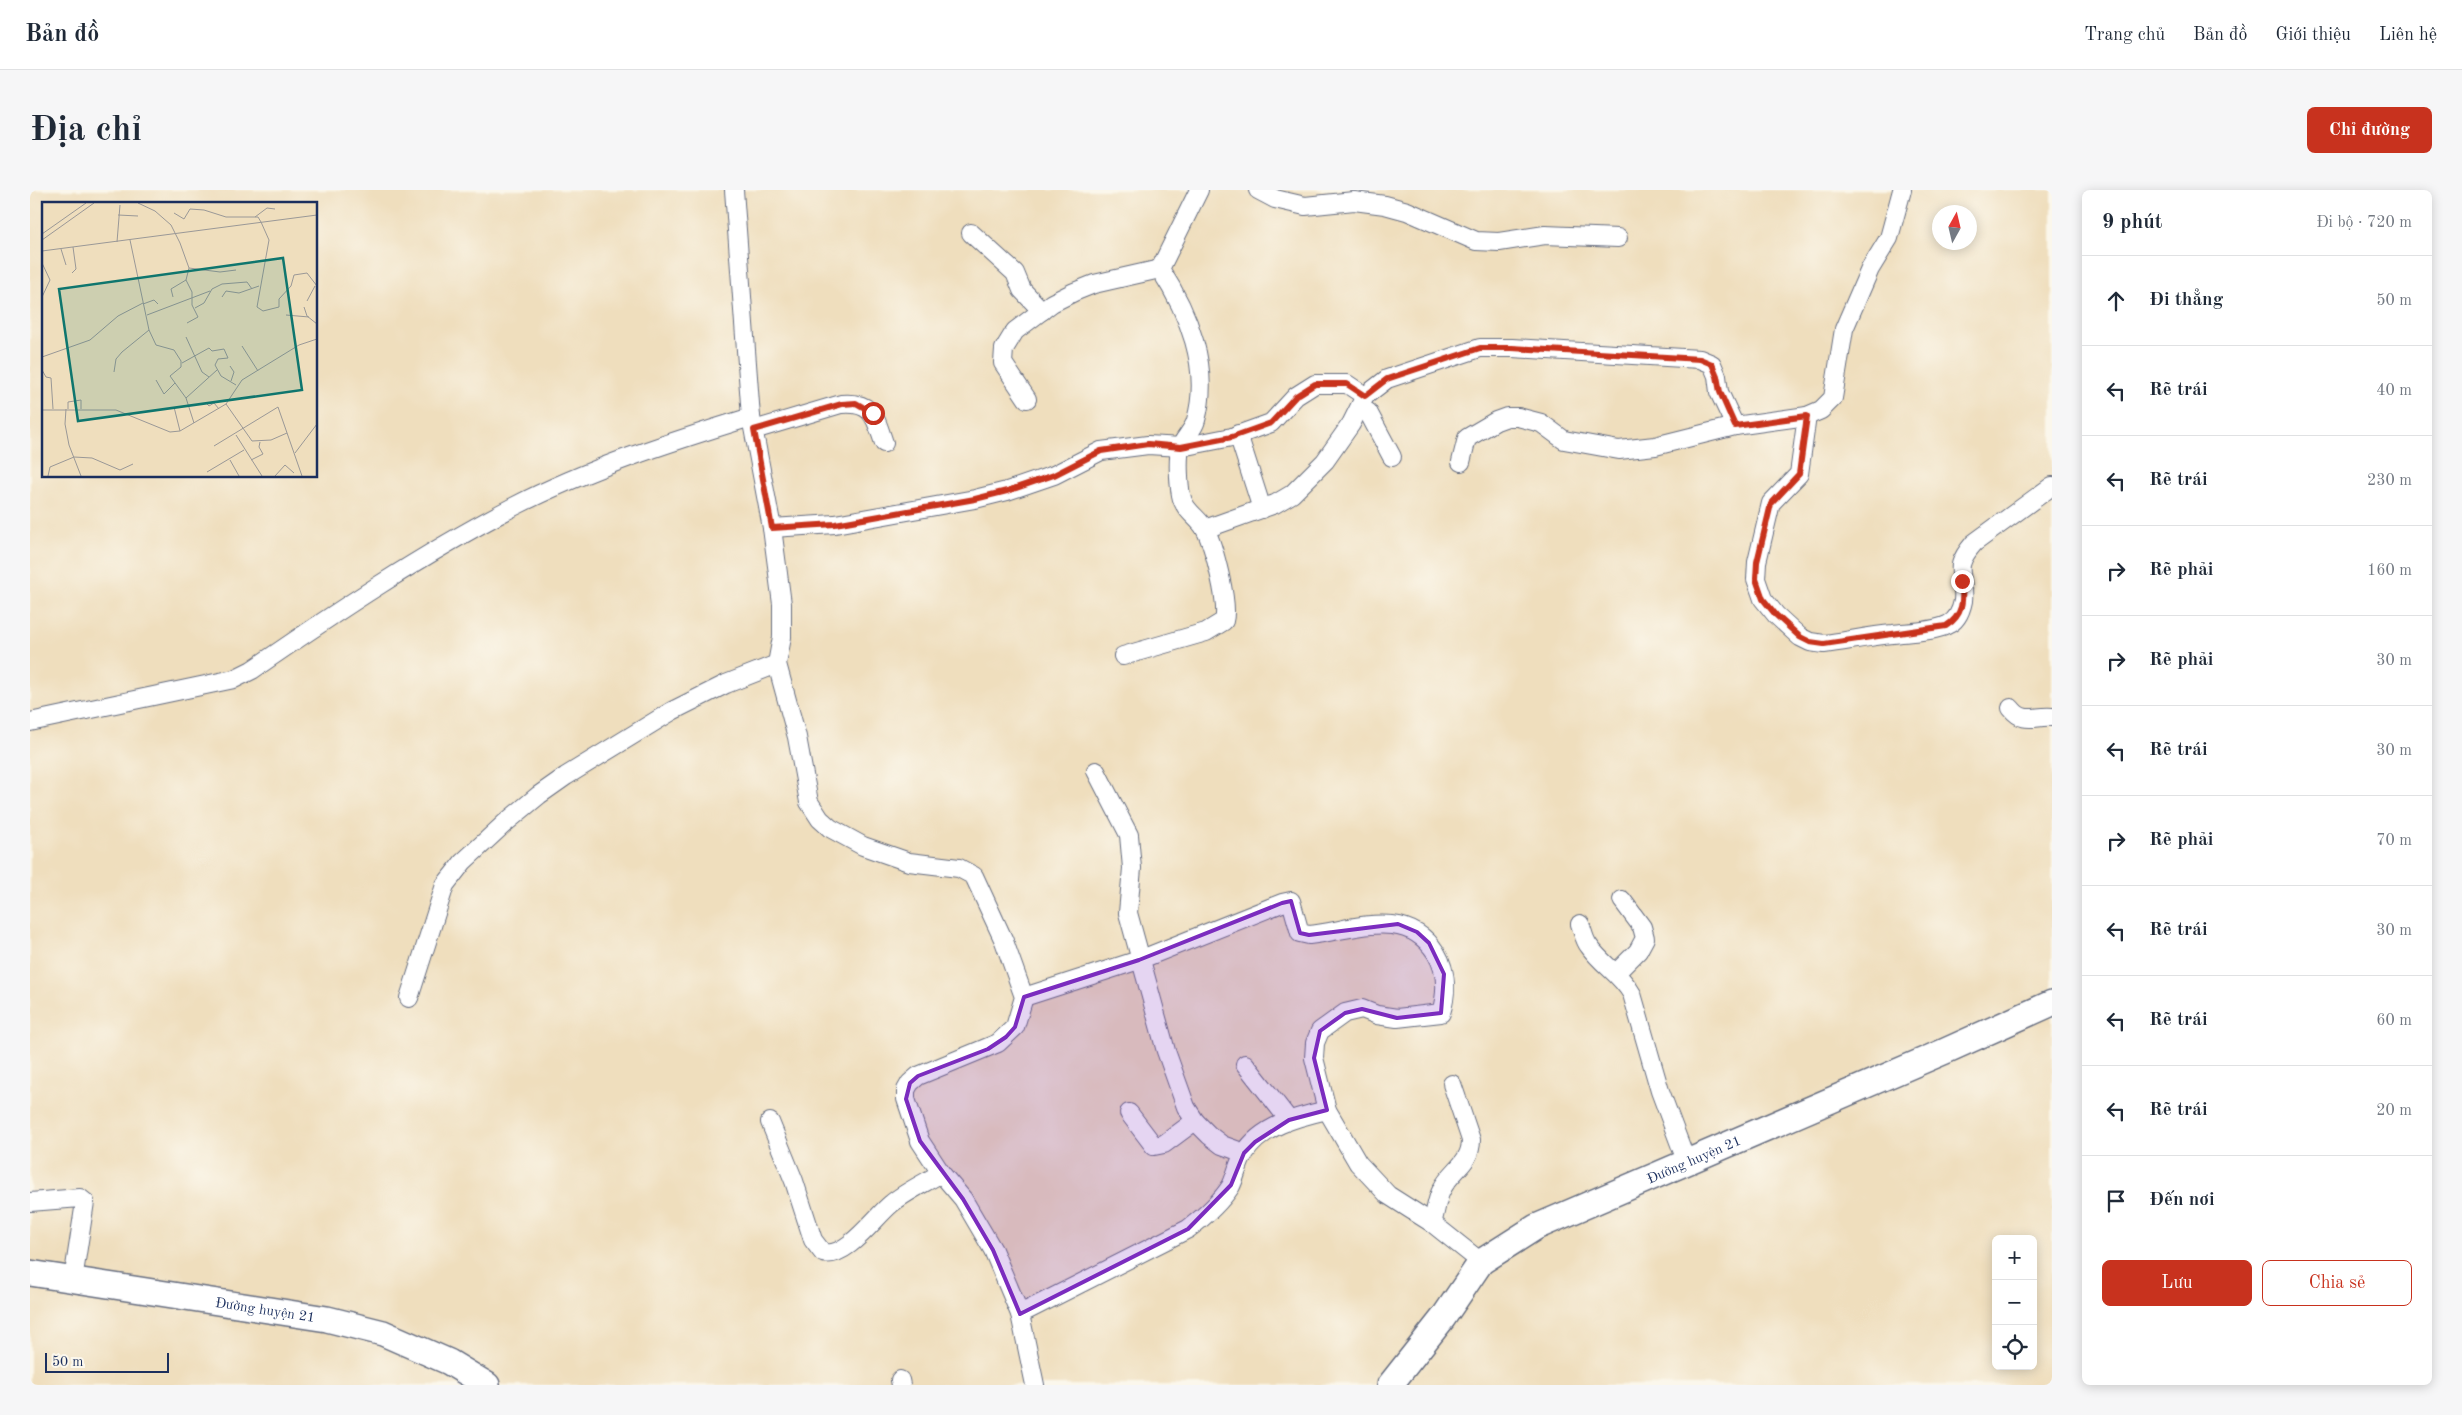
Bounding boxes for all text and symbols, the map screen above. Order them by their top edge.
text: Bản đồ [25,23,99,47]
text: Trang chủ [2084,26,2165,44]
text: Bản đồ [2193,26,2247,44]
text: Giới thiệu [2275,26,2351,44]
text: Liên hệ [2379,26,2437,44]
button: Chỉ đường [2307,107,2432,153]
text: Địa chỉ [30,113,142,148]
inset map [42,202,318,478]
north arrow [1932,205,1977,250]
text: 9 phút [2102,212,2162,233]
text: Đi bộ · 720 m [2316,215,2412,231]
icon: ahead [2102,287,2130,315]
text: Đi thẳng [2149,291,2223,310]
text: 50 m [2376,293,2412,309]
icon: left [2102,377,2130,405]
text: Rẽ trái [2149,381,2208,400]
text: 40 m [2376,383,2412,399]
route start [862,402,885,425]
icon: left [2102,467,2130,495]
text: Rẽ trái [2149,471,2208,490]
text: 230 m [2367,473,2412,489]
icon: right [2102,557,2130,585]
text: Rẽ phải [2149,561,2213,580]
text: 160 m [2367,563,2412,579]
route end [1951,570,1974,593]
icon: right [2102,647,2130,675]
text: Rẽ phải [2149,651,2213,670]
text: 30 m [2376,653,2412,669]
icon: left [2102,737,2130,765]
text: Rẽ trái [2149,741,2208,760]
text: 30 m [2376,743,2412,759]
icon: right [2102,827,2130,855]
text: Rẽ phải [2149,831,2213,850]
text: 70 m [2376,833,2412,849]
icon: left [2102,917,2130,945]
text: Rẽ trái [2149,921,2208,940]
text: 30 m [2376,923,2412,939]
icon: left [2102,1007,2130,1035]
text: Rẽ trái [2149,1011,2208,1030]
text: 60 m [2376,1013,2412,1029]
icon: left [2102,1097,2130,1125]
text: Rẽ trái [2149,1101,2208,1120]
text: 20 m [2376,1103,2412,1119]
street label: Đường huyện 21 [1645,1134,1743,1186]
icon: arrive [2102,1187,2130,1215]
text: Đến nơi [2149,1191,2215,1210]
map controls [1992,1235,2037,1370]
button: + [1992,1235,2037,1280]
button: Lưu [2102,1260,2252,1306]
button: Chia sẻ [2262,1260,2412,1306]
button: − [1992,1280,2037,1325]
street label: Đường huyện 21 [214,1296,316,1325]
button: locate [1992,1325,2037,1370]
scale bar [45,1350,169,1373]
text: 50 m [52,1355,83,1369]

